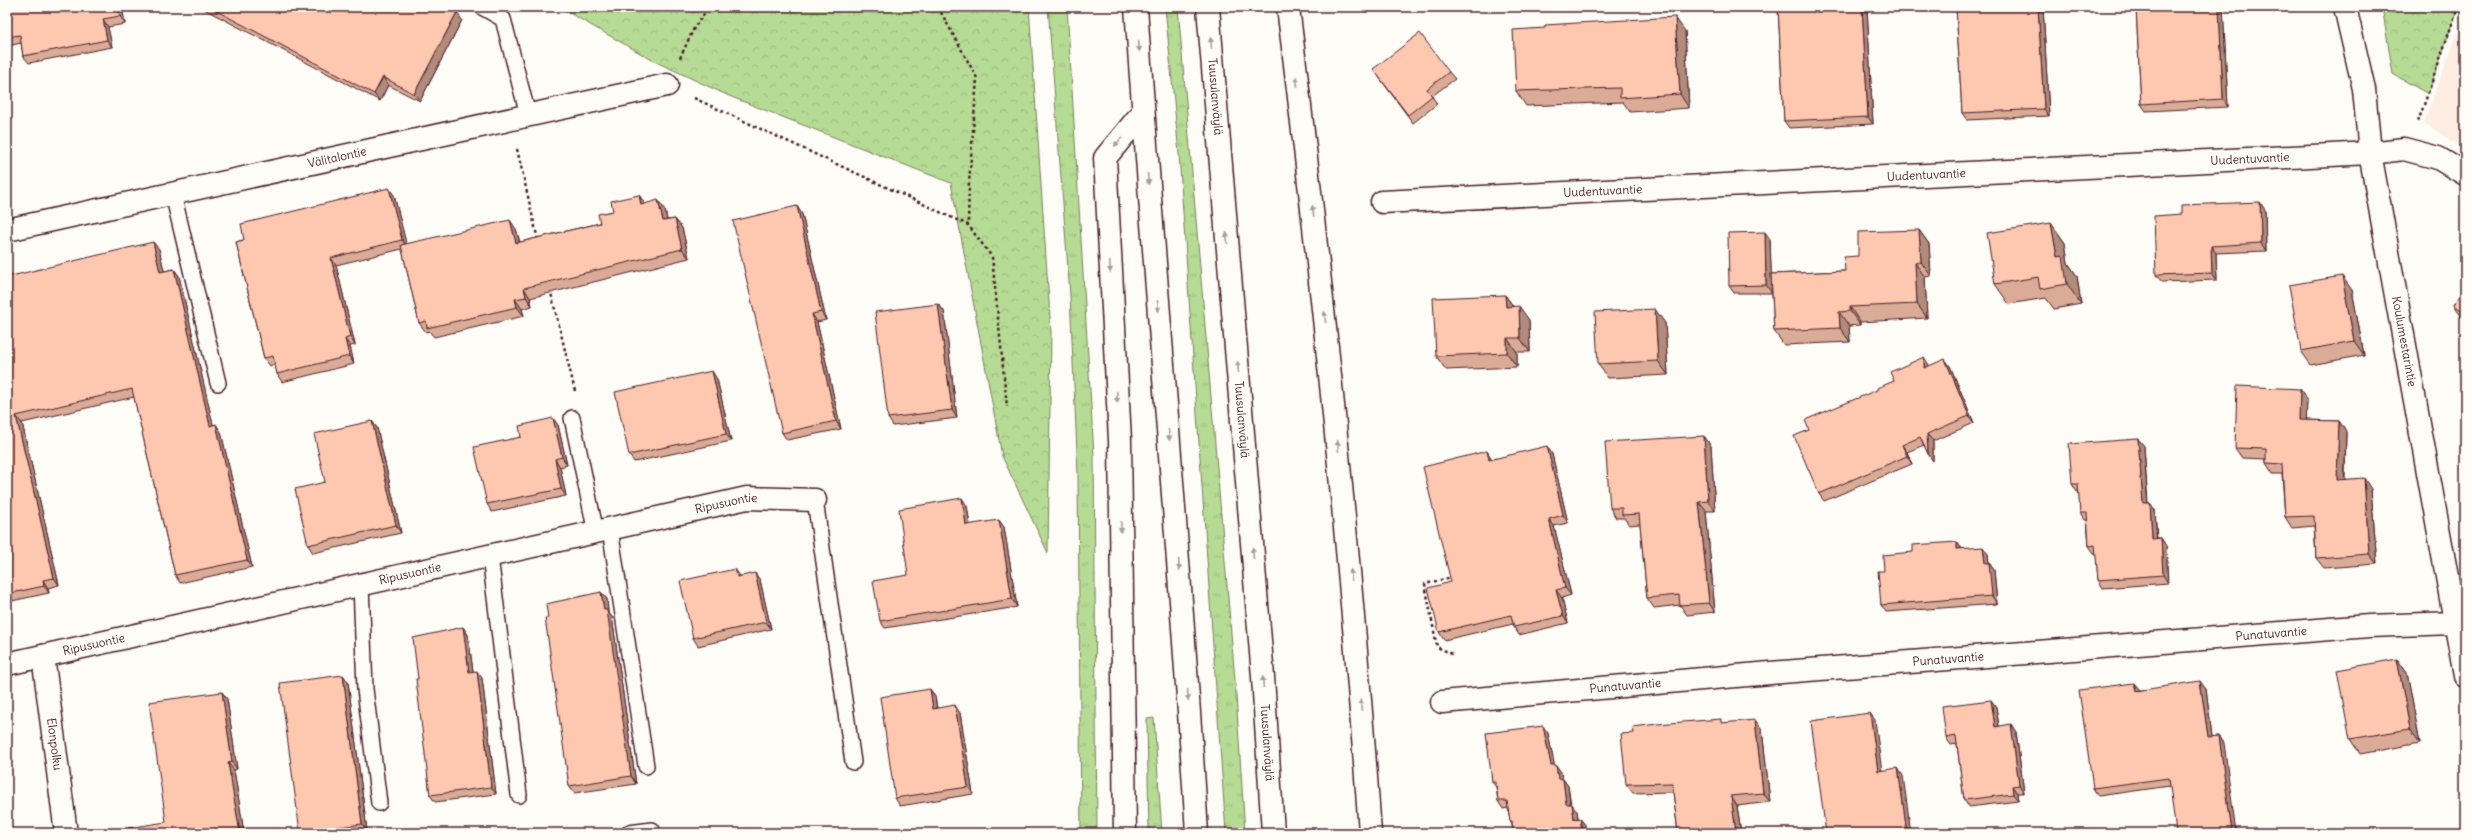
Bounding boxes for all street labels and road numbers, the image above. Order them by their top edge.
street label: Tuusulanväylä [1205,58,1227,136]
street label: Välitalontie [306,143,368,171]
street label: Uudentuvantie [2210,149,2290,168]
street label: Uudentuvantie [1886,165,1966,184]
street label: Uudentuvantie [1563,181,1643,200]
street label: Koulumestarintie [2389,295,2420,388]
street label: Tuusulanväylä [1232,380,1253,459]
street label: Ripusuontie [693,490,758,516]
street label: Ripusuontie [377,559,442,587]
street label: Punatuvantie [2235,623,2308,643]
street label: Ripusuontie [61,630,126,658]
street label: Punatuvantie [1912,648,1985,669]
street label: Punatuvantie [1589,675,1662,696]
street label: Tuusulanväylä [1258,704,1278,782]
street label: Elonpolku [44,717,66,771]

